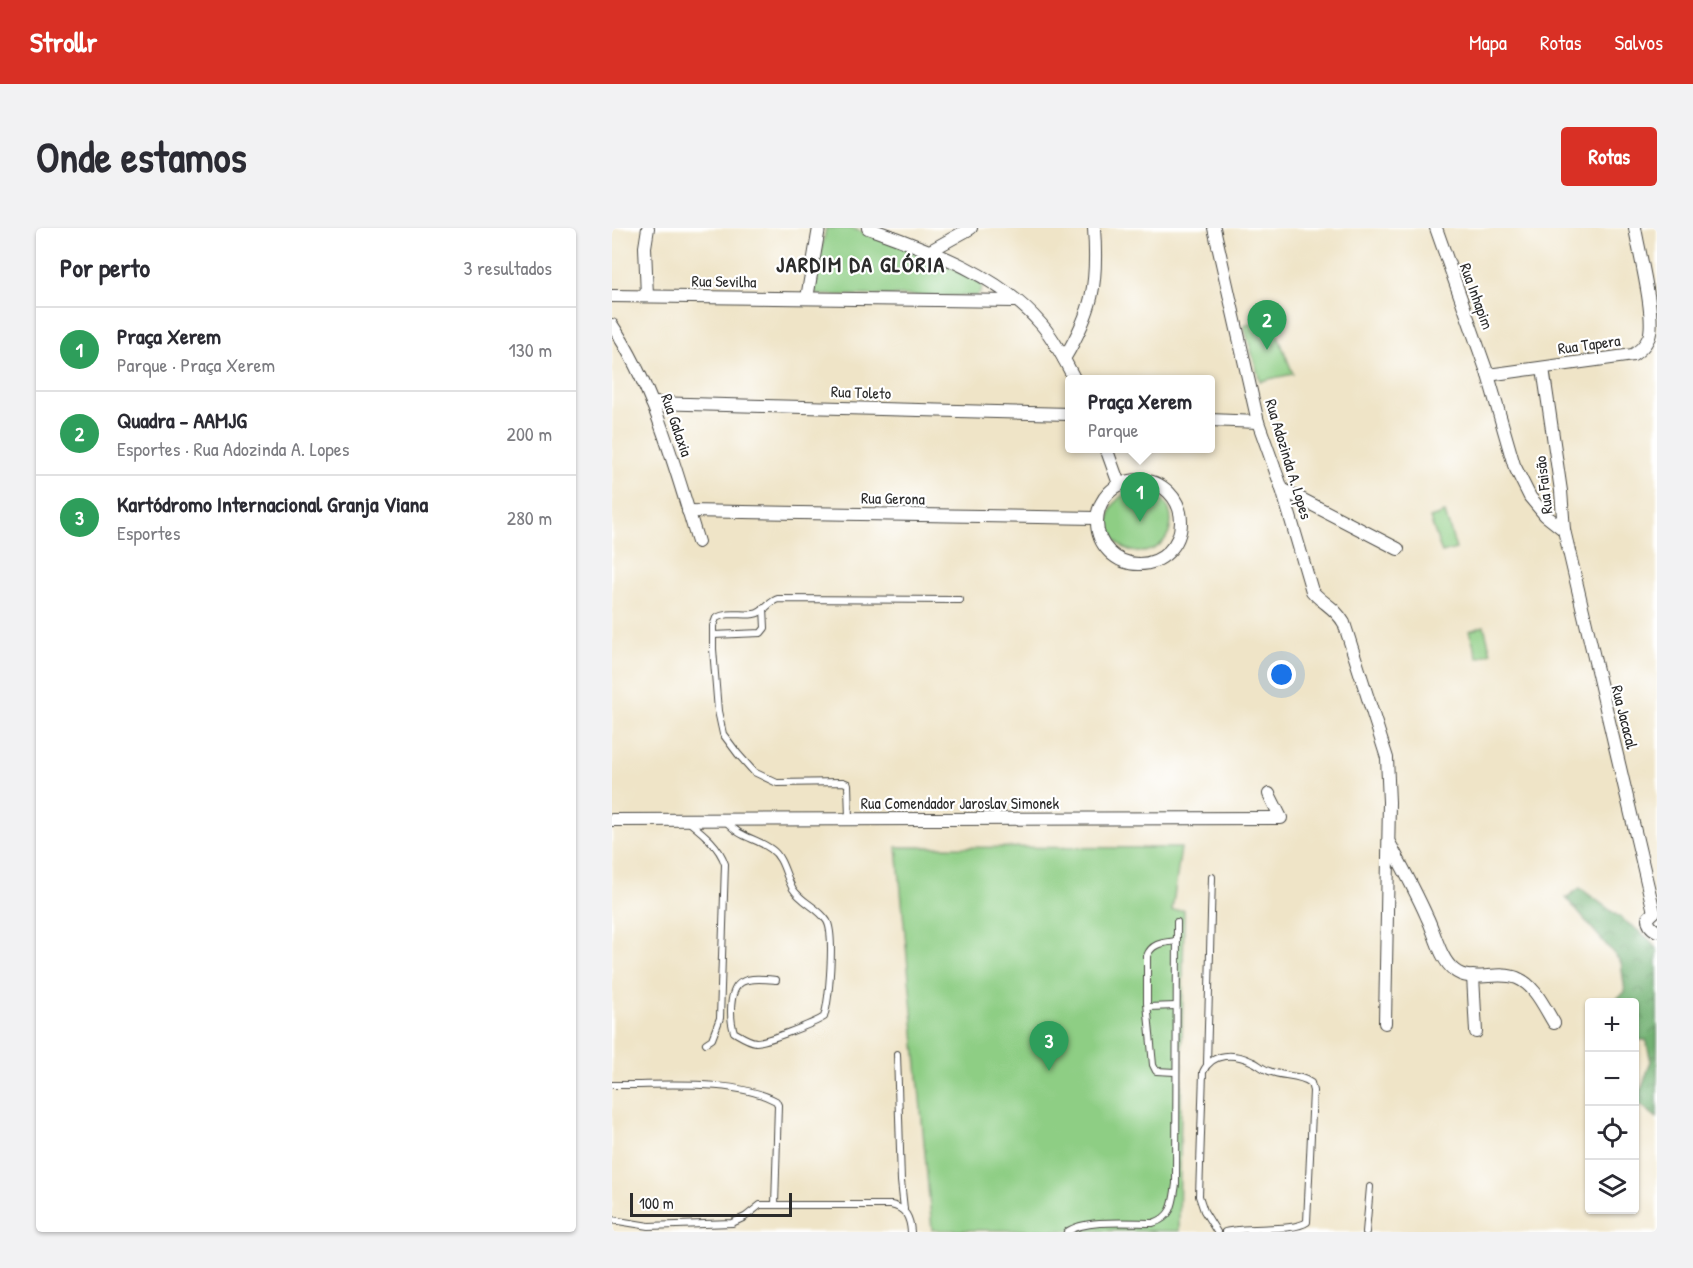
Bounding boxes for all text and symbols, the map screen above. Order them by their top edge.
text: Strollr [30,23,97,61]
text: Mapa [1469,28,1507,57]
text: Rotas [1540,28,1582,57]
text: Salvos [1615,28,1663,57]
button: Rotas [1561,127,1657,186]
text: Onde estamos [36,128,247,185]
district label: JARDIM DA GLÓRIA [776,249,946,279]
text: Por perto [60,250,150,285]
text: 3 resultados [463,254,552,281]
street label: Rua Inhapim [1455,260,1499,332]
street label: Rua Sevilha [692,269,756,293]
pin: 2 [1248,300,1286,350]
text: Praça Xerem [117,321,221,351]
street label: Rua Tapera [1556,329,1622,359]
text: 1 [76,336,83,363]
text: 130 m [509,336,552,363]
text: Parque · Praça Xerem [117,351,275,378]
popup [1065,375,1215,453]
street label: Rua Toleto [831,380,892,404]
text: Praça Xerem [1088,386,1192,416]
street label: Rua Galaxia [656,391,698,459]
street label: Rua Adozinda A. Lopes [1260,396,1318,522]
text: Quadra - AAMJG [117,405,247,435]
text: Parque [1088,416,1138,443]
text: 2 [75,420,84,447]
text: 200 m [507,420,552,447]
text: Esportes · Rua Adozinda A. Lopes [117,435,349,462]
street label: Rua Faisão [1528,454,1557,515]
pin: 1 [1120,472,1160,522]
street label: Rua Gerona [861,486,925,510]
text: Kartódromo Internacional Granja Viana [117,489,428,519]
text: 3 [75,504,84,531]
text: 280 m [507,504,552,531]
text: Esportes [117,519,180,546]
your location [1267,660,1296,689]
street label: Rua Jacacal [1606,683,1644,752]
street label: Rua Comendador Jaroslav Simonek [861,792,1060,814]
map controls [1585,998,1639,1214]
button: + [1585,998,1639,1052]
pin: 3 [1030,1022,1068,1071]
button: − [1585,1052,1639,1106]
button: locate [1585,1106,1639,1160]
button: layers [1585,1160,1639,1214]
scale bar [630,1190,792,1218]
text: 100 m [639,1192,674,1214]

